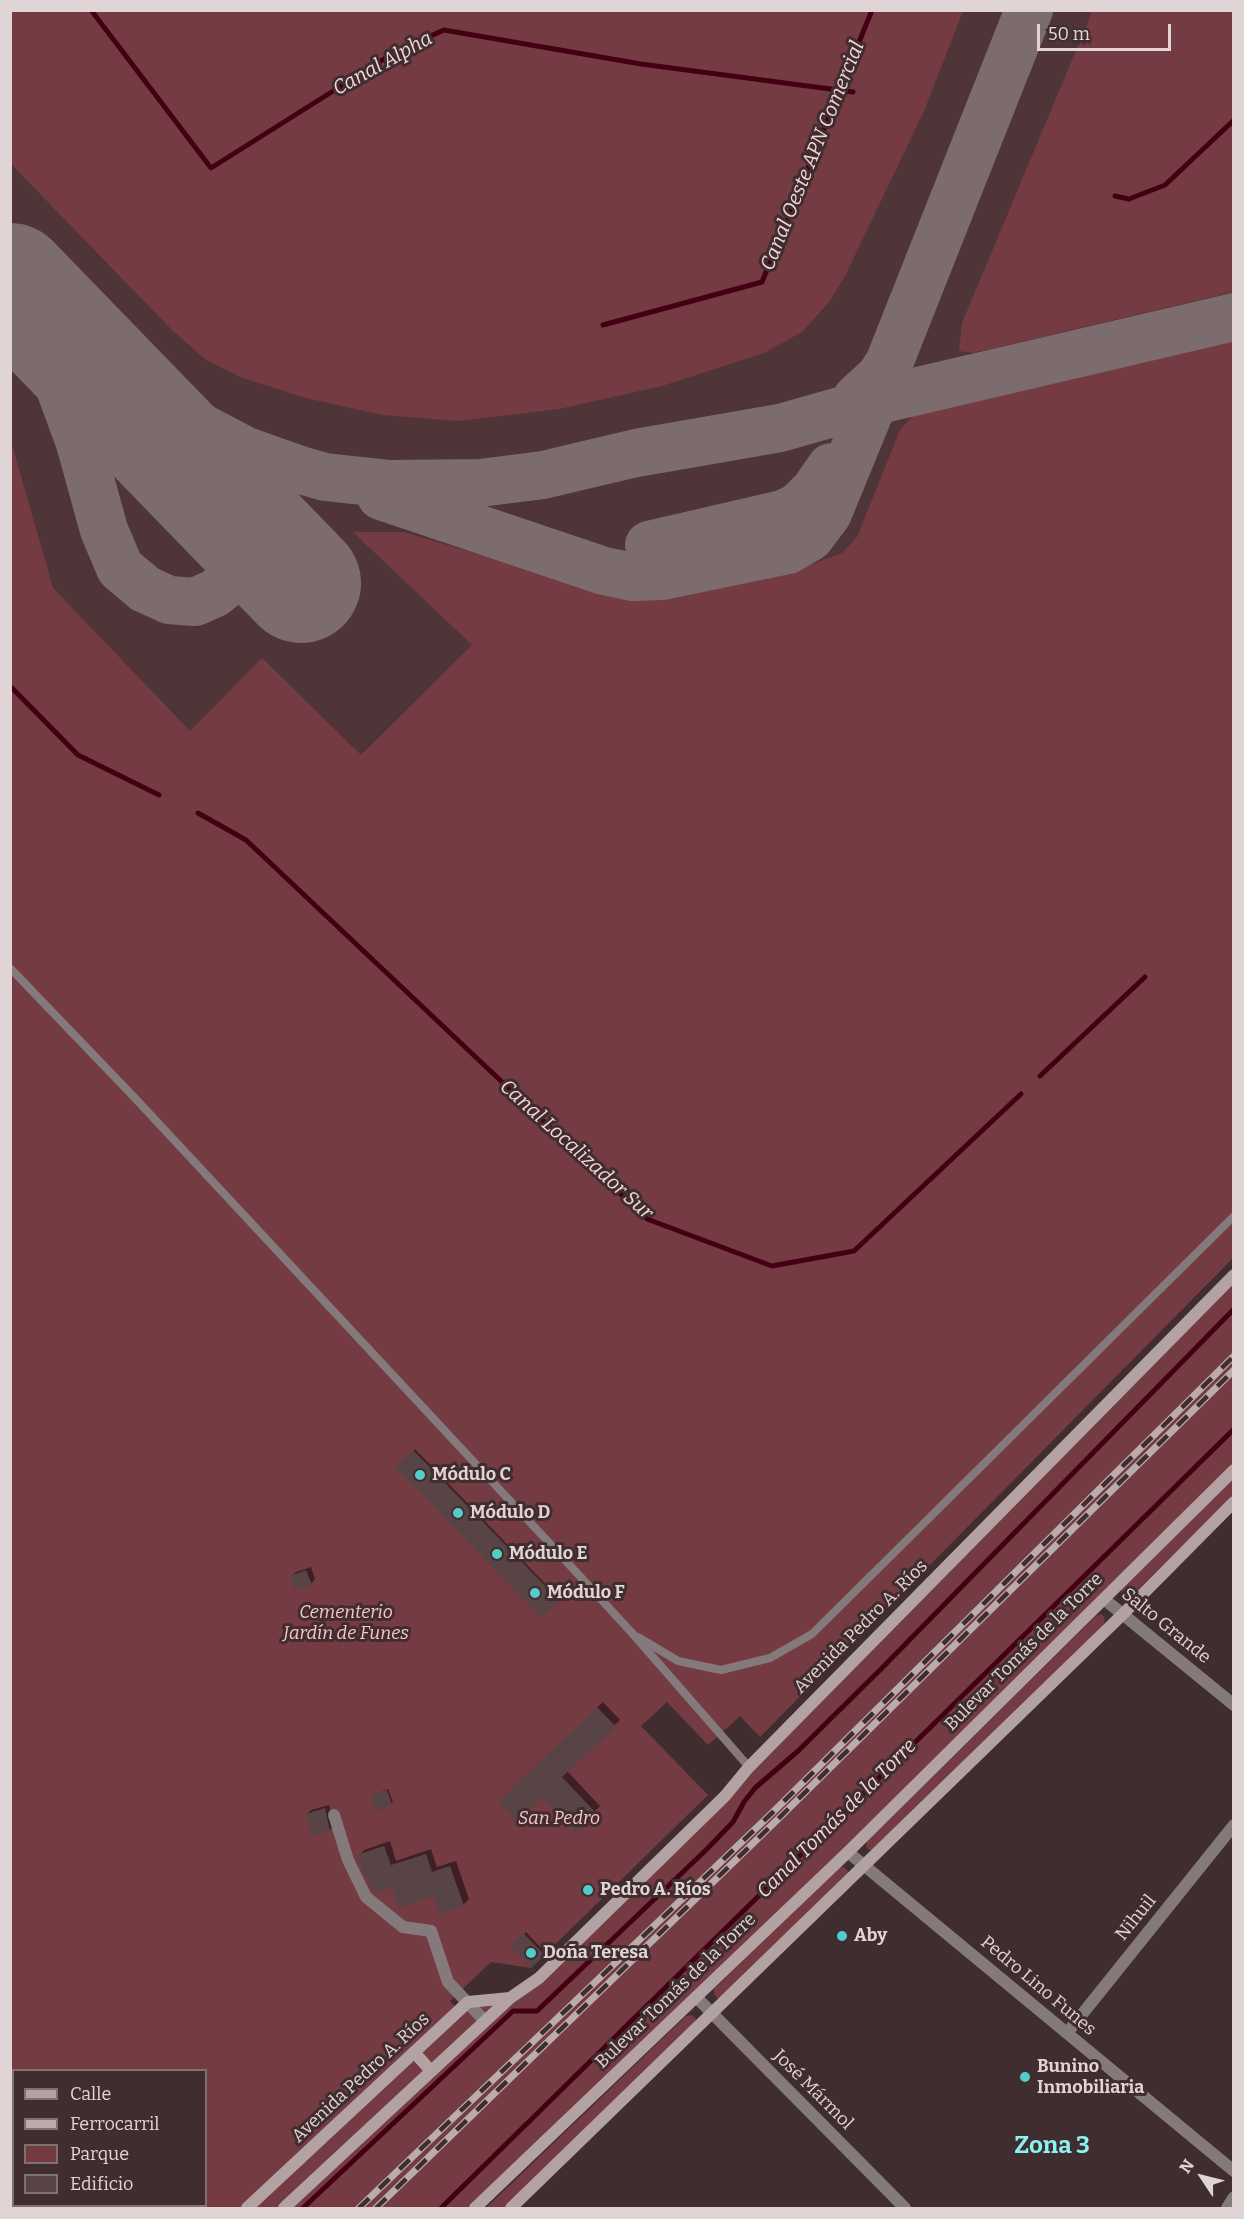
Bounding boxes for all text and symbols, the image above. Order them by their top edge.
scale bar [1040,12,1174,50]
text: 50 m [1048,23,1090,45]
water label: Canal Alpha [329,27,437,101]
water label: Canal Oeste APN Comercial [756,38,870,274]
water label: Canal Localizador Sur [495,1075,657,1225]
place label: Módulo C [432,1464,511,1486]
marker: Módulo C [413,1468,427,1482]
place label: Módulo D [470,1502,550,1524]
marker: Módulo D [451,1506,465,1520]
place label: Módulo E [509,1543,587,1565]
marker: Módulo E [490,1547,504,1561]
street label: Avenida Pedro A. Ríos [790,1556,932,1698]
street label: Bulevar Tomás de la Torre [941,1569,1107,1735]
place label: Módulo F [547,1582,625,1604]
street label: Salto Grande [1117,1584,1215,1668]
marker: Módulo F [528,1586,542,1600]
park label: Cementerio Jardín de Funes [283,1602,409,1644]
water label: Canal Tomás de la Torre [752,1734,922,1904]
park label: San Pedro [518,1808,600,1830]
place label: Pedro A. Ríos [600,1879,711,1901]
marker: Pedro A. Ríos [581,1883,595,1897]
street label: Nihuil [1111,1891,1161,1945]
street label: Bulevar Tomás de la Torre [591,1909,761,2073]
place label: Aby [854,1925,887,1947]
marker: Aby [835,1929,849,1943]
street label: Pedro Lino Funes [976,1932,1100,2040]
place label: Doña Teresa [543,1942,648,1964]
marker: Doña Teresa [524,1946,538,1960]
street label: Avenida Pedro A. Ríos [288,2009,434,2147]
street label: José Mármol [769,2046,857,2134]
place label: Bunino Inmobiliaria [1037,2056,1144,2098]
legend [12,2069,207,2207]
marker: Bunino Inmobiliaria [1018,2070,1032,2084]
text: Calle [70,2083,111,2105]
text: Ferrocarril [70,2113,159,2135]
district label: Zona 3 [1014,2132,1090,2160]
text: Parque [70,2143,129,2165]
north arrow [1172,2147,1232,2207]
text: N [1176,2156,1198,2177]
text: Edificio [70,2173,133,2195]

